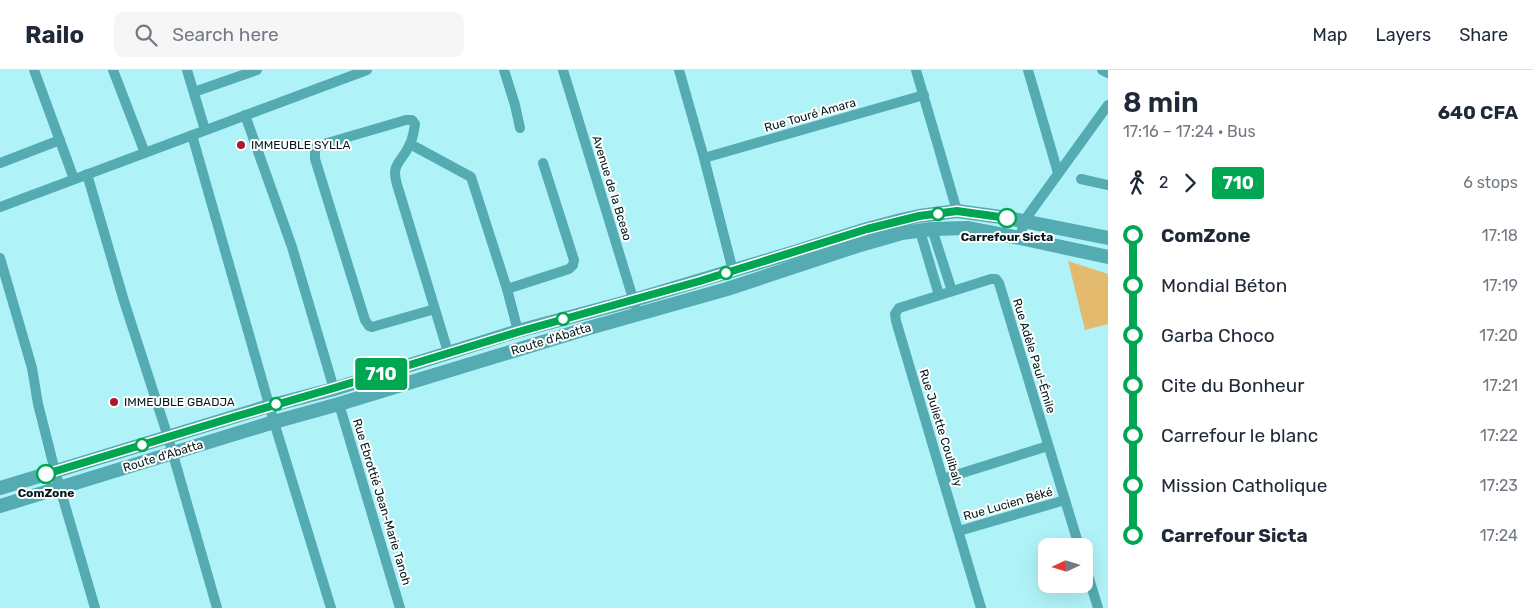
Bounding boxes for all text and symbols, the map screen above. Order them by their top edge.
search box [114,12,464,57]
text: Railo [25,21,84,49]
icon: search [132,21,160,49]
text: Search here [172,23,279,46]
text: Map [1313,24,1348,46]
text: Layers [1376,24,1431,46]
text: Share [1459,24,1508,46]
text: 8 min [1123,86,1199,119]
street label: Rue Touré Amara [763,95,857,135]
text: 640 CFA [1438,101,1518,124]
text: 17:16 – 17:24 · Bus [1123,122,1256,141]
street label: Avenue de la Bceao [589,134,635,242]
place label: IMMEUBLE SYLLA [251,138,350,152]
marker: IMMEUBLE SYLLA [235,139,247,151]
icon: walk [1123,169,1151,197]
icon: forward [1176,169,1204,197]
text: 710 [1222,172,1254,194]
text: 2 [1159,173,1168,192]
text: 6 stops [1463,173,1518,192]
unlabelled marker [931,207,945,221]
marker: Carrefour Sicta [997,208,1017,228]
text: ComZone [1161,224,1251,247]
text: 17:18 [1482,226,1518,245]
place label: Carrefour Sicta [961,230,1053,244]
unlabelled marker [719,266,733,280]
text: Mondial Béton [1161,274,1287,297]
text: 17:19 [1483,276,1518,295]
street label: Rue Adèle Paul-Émile [1010,297,1058,415]
unlabelled marker [556,312,570,326]
street label: Route d'Abatta [509,320,593,358]
text: Garba Choco [1161,324,1275,347]
text: 17:20 [1479,326,1518,345]
line badge: 710 [352,358,410,390]
text: 710 [365,363,397,385]
street label: Rue Juliette Coulibaly [916,367,966,489]
text: Cite du Bonheur [1161,374,1304,397]
text: 17:21 [1483,376,1518,395]
place label: IMMEUBLE GBADJA [124,395,235,409]
marker: IMMEUBLE GBADJA [108,396,120,408]
unlabelled marker [269,397,283,411]
street label: Rue Ebrottié Jean-Marie Tanoh [350,417,414,587]
text: Carrefour le blanc [1161,424,1318,447]
text: 17:22 [1480,426,1518,445]
street label: Route d'Abatta [121,437,205,475]
unlabelled marker [135,438,149,452]
marker: ComZone [36,464,56,484]
text: Mission Catholique [1161,474,1327,497]
text: 17:23 [1480,476,1518,495]
street label: Rue Lucien Béké [962,484,1055,523]
place label: ComZone [18,486,74,500]
text: Carrefour Sicta [1161,524,1308,547]
text: 17:24 [1480,526,1518,545]
north arrow [1038,538,1092,592]
map controls [1038,538,1093,593]

